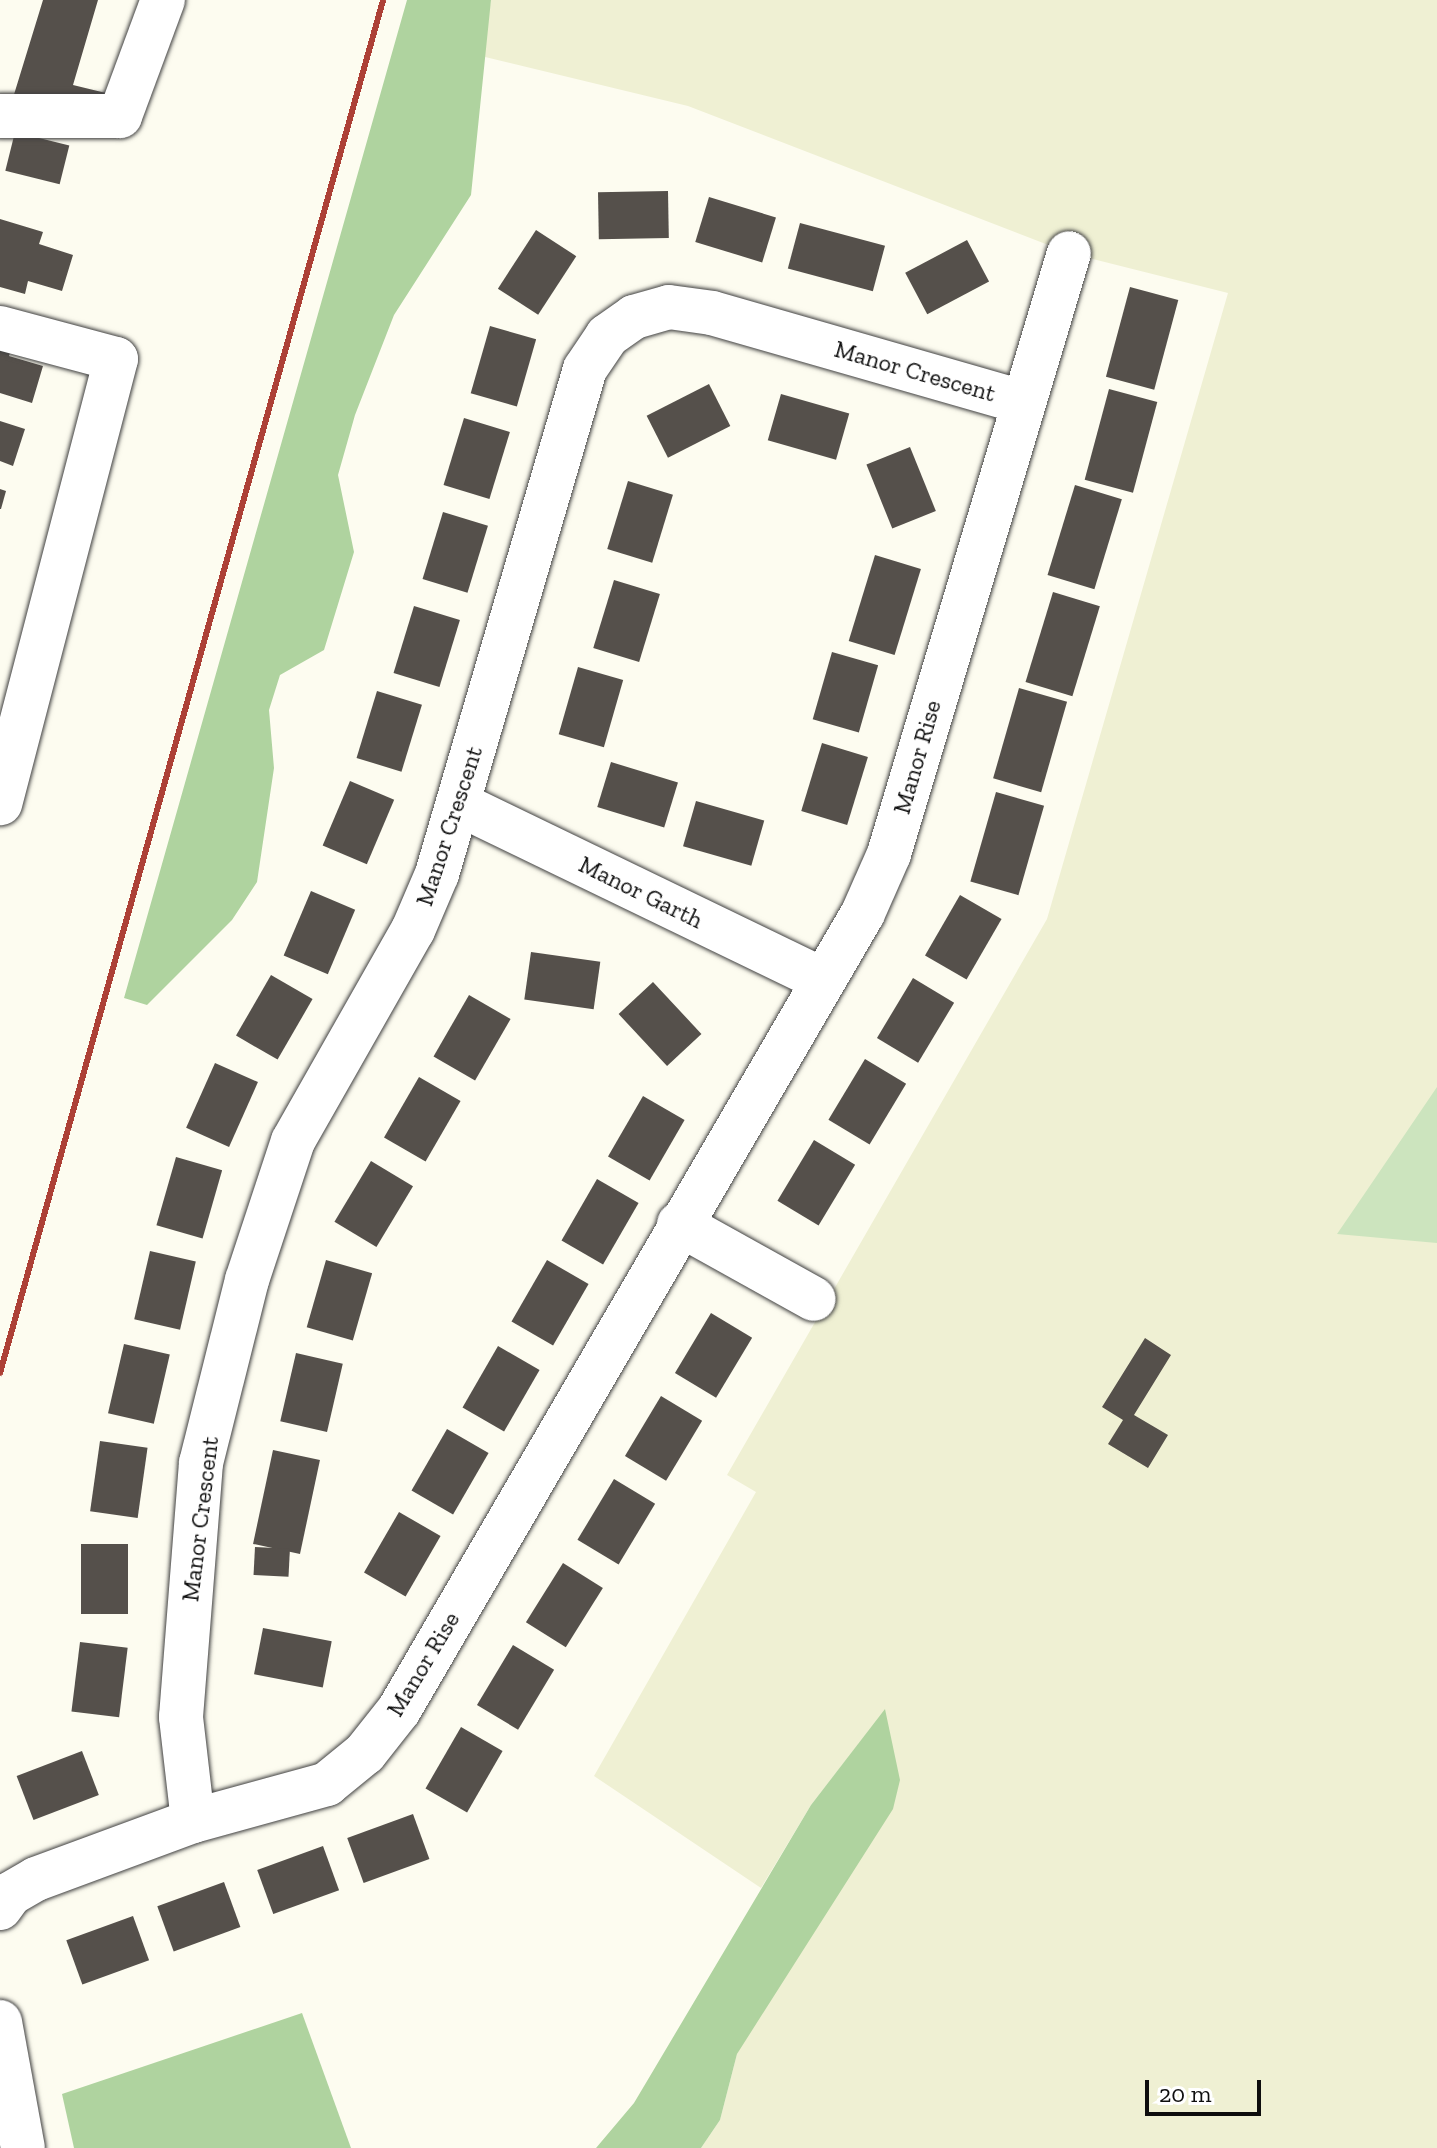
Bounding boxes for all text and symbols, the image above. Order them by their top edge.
street label: Manor Crescent [831,334,999,408]
street label: Manor Rise [887,697,947,817]
street label: Manor Crescent [410,742,488,910]
street label: Manor Garth [574,850,708,934]
street label: Manor Crescent [176,1435,224,1603]
street label: Manor Rise [380,1606,466,1722]
scale bar [1149,2064,1265,2114]
text: 20 m [1159,2079,1211,2108]

